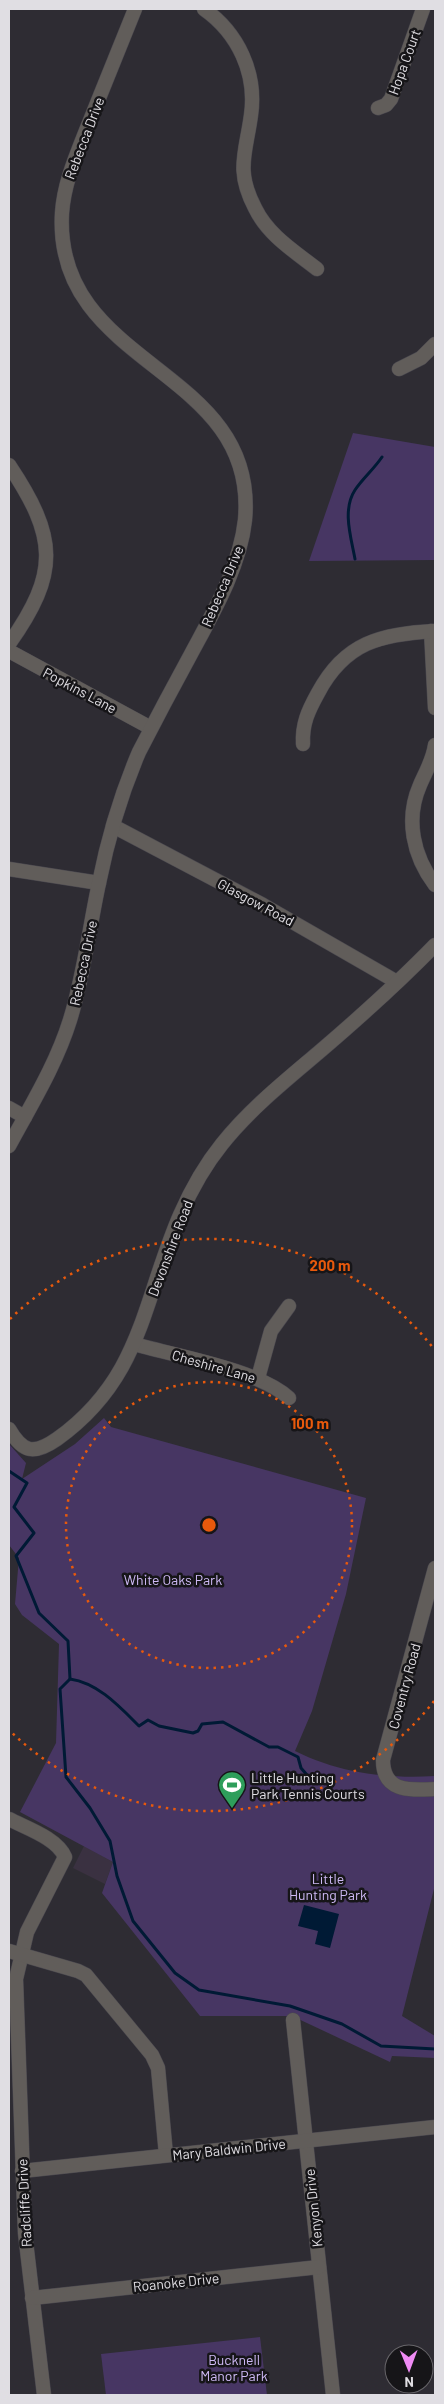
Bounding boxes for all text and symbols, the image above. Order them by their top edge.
street label: Hopa Court [384,27,424,97]
street label: Rebecca Drive [61,94,107,182]
street label: Rebecca Drive [197,543,247,629]
street label: Popkins Lane [40,663,120,717]
street label: Glasgow Road [215,875,297,929]
street label: Rebecca Drive [66,919,100,1007]
street label: Devonshire Road [144,1198,196,1298]
text: 200 m [309,1256,351,1274]
street label: Cheshire Lane [170,1346,258,1386]
text: 100 m [291,1414,329,1432]
centre of rings [200,1516,218,1534]
park label: White Oaks Park [124,1571,222,1588]
street label: Coventry Road [384,1641,424,1731]
place label: Little Hunting Park Tennis Courts [251,1769,365,1802]
sports icon: Little Hunting Park Tennis Courts [217,1770,247,1809]
park label: Little Hunting Park [289,1870,367,1903]
street label: Mary Baldwin Drive [172,2135,286,2163]
street label: Radcliffe Drive [13,2159,35,2247]
street label: Kenyon Drive [300,2168,326,2248]
street label: Roanoke Drive [132,2269,220,2295]
north arrow [384,2344,434,2394]
park label: Bucknell Manor Park [200,2351,268,2384]
text: N [404,2374,414,2391]

